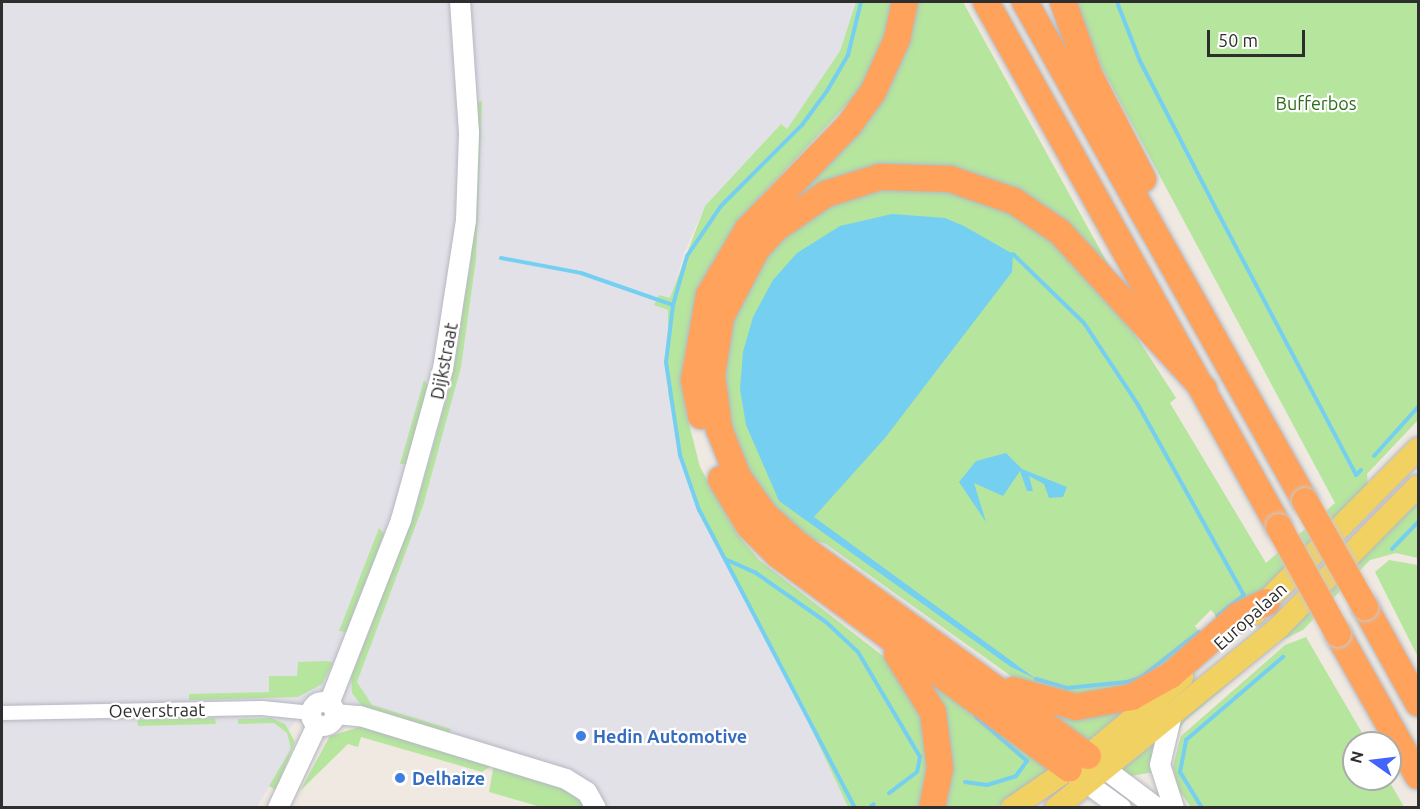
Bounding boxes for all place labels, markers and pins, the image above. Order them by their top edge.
place label: Hedin Automotive [593,725,747,747]
marker: Hedin Automotive [574,729,588,743]
place label: Delhaize [412,767,485,789]
marker: Delhaize [393,771,407,785]

